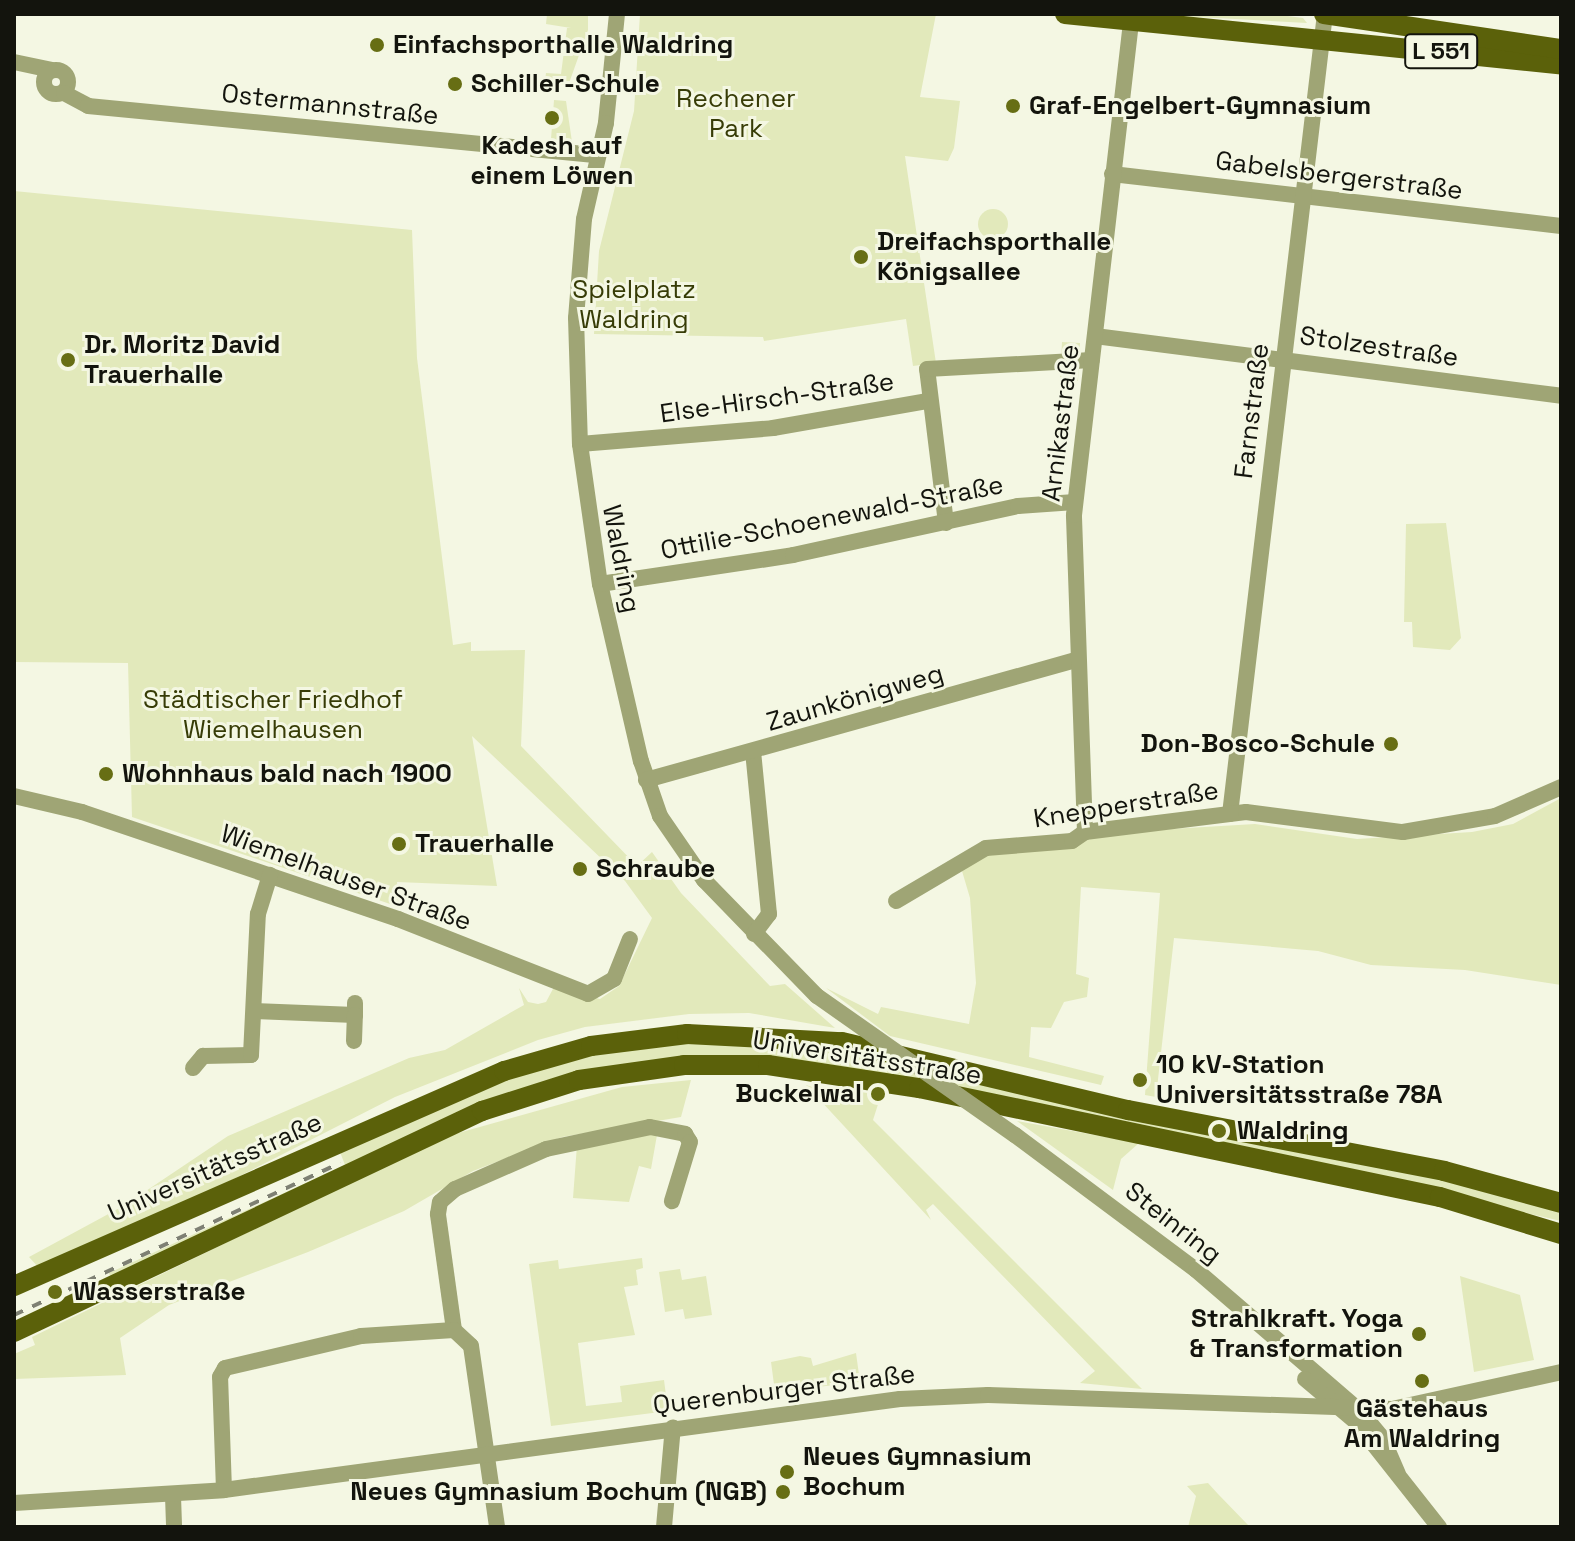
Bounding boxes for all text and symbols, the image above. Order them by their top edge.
place label: Einfachsporthalle Waldring [393,29,733,61]
road number: L 551 [1403,31,1479,71]
marker: Einfachsporthalle Waldring [368,36,386,54]
place label: Schiller-Schule [471,68,660,100]
marker: Schiller-Schule [446,75,464,93]
street label: Ostermannstraße [220,78,440,132]
park label: Rechener Park [676,83,796,144]
place label: Graf-Engelbert-Gymnasium [1029,90,1371,122]
marker: Graf-Engelbert-Gymnasium [1004,97,1022,115]
marker: Kadesh auf einem Löwen [543,109,561,127]
place label: Kadesh auf einem Löwen [470,130,634,192]
street label: Gabelsbergerstraße [1214,145,1464,207]
place label: Dreifachsporthalle Königsallee [877,226,1111,288]
marker: Dreifachsporthalle Königsallee [852,248,870,266]
park label: Spielplatz Waldring [572,274,696,336]
street label: Stolzestraße [1298,320,1460,374]
place label: Dr. Moritz David Trauerhalle [84,329,281,390]
street label: Arnikastraße [1036,342,1086,504]
street label: Farnstraße [1228,342,1276,480]
marker: Dr. Moritz David Trauerhalle [59,351,77,369]
street label: Else-Hirsch-Straße [658,366,896,430]
street label: Ottilie-Schoenewald-Straße [658,469,1006,567]
street label: Waldring [595,502,647,616]
street label: Zaunkönigweg [763,658,947,738]
park label: Städtischer Friedhof Wiemelhausen [143,684,403,746]
place label: Don-Bosco-Schule [1141,728,1375,760]
marker: Don-Bosco-Schule [1382,735,1400,753]
place label: Wohnhaus bald nach 1900 [122,758,452,790]
marker: Wohnhaus bald nach 1900 [97,765,115,783]
street label: Knepperstraße [1031,775,1221,835]
street label: Wiemelhauser Straße [216,818,476,938]
place label: Trauerhalle [415,828,554,860]
marker: Trauerhalle [390,835,408,853]
place label: Schraube [596,853,715,885]
marker: Schraube [571,860,589,878]
street label: Universitätsstraße [750,1025,984,1091]
place label: 10 kV-Station Universitätsstraße 78A [1156,1049,1442,1110]
marker: 10 kV-Station Universitätsstraße 78A [1131,1071,1149,1089]
place label: Buckelwal [735,1078,862,1110]
marker: Buckelwal [869,1085,887,1103]
street label: Universitätsstraße [103,1107,327,1229]
place label: Waldring [1237,1115,1349,1147]
marker: Waldring [1208,1120,1230,1142]
street label: Steinring [1119,1176,1227,1270]
place label: Wasserstraße [73,1276,246,1308]
marker: Wasserstraße [44,1281,66,1303]
place label: Strahlkraft. Yoga & Transformation [1189,1303,1403,1364]
marker: Strahlkraft. Yoga & Transformation [1410,1325,1428,1343]
street label: Querenburger Straße [651,1358,917,1422]
marker: Gästehaus Am Waldring [1413,1372,1431,1390]
place label: Gästehaus Am Waldring [1344,1393,1500,1454]
place label: Neues Gymnasium Bochum [803,1441,1032,1502]
marker: Neues Gymnasium Bochum [778,1463,796,1481]
place label: Neues Gymnasium Bochum (NGB) [350,1476,767,1508]
marker: Neues Gymnasium Bochum (NGB) [774,1483,792,1501]

